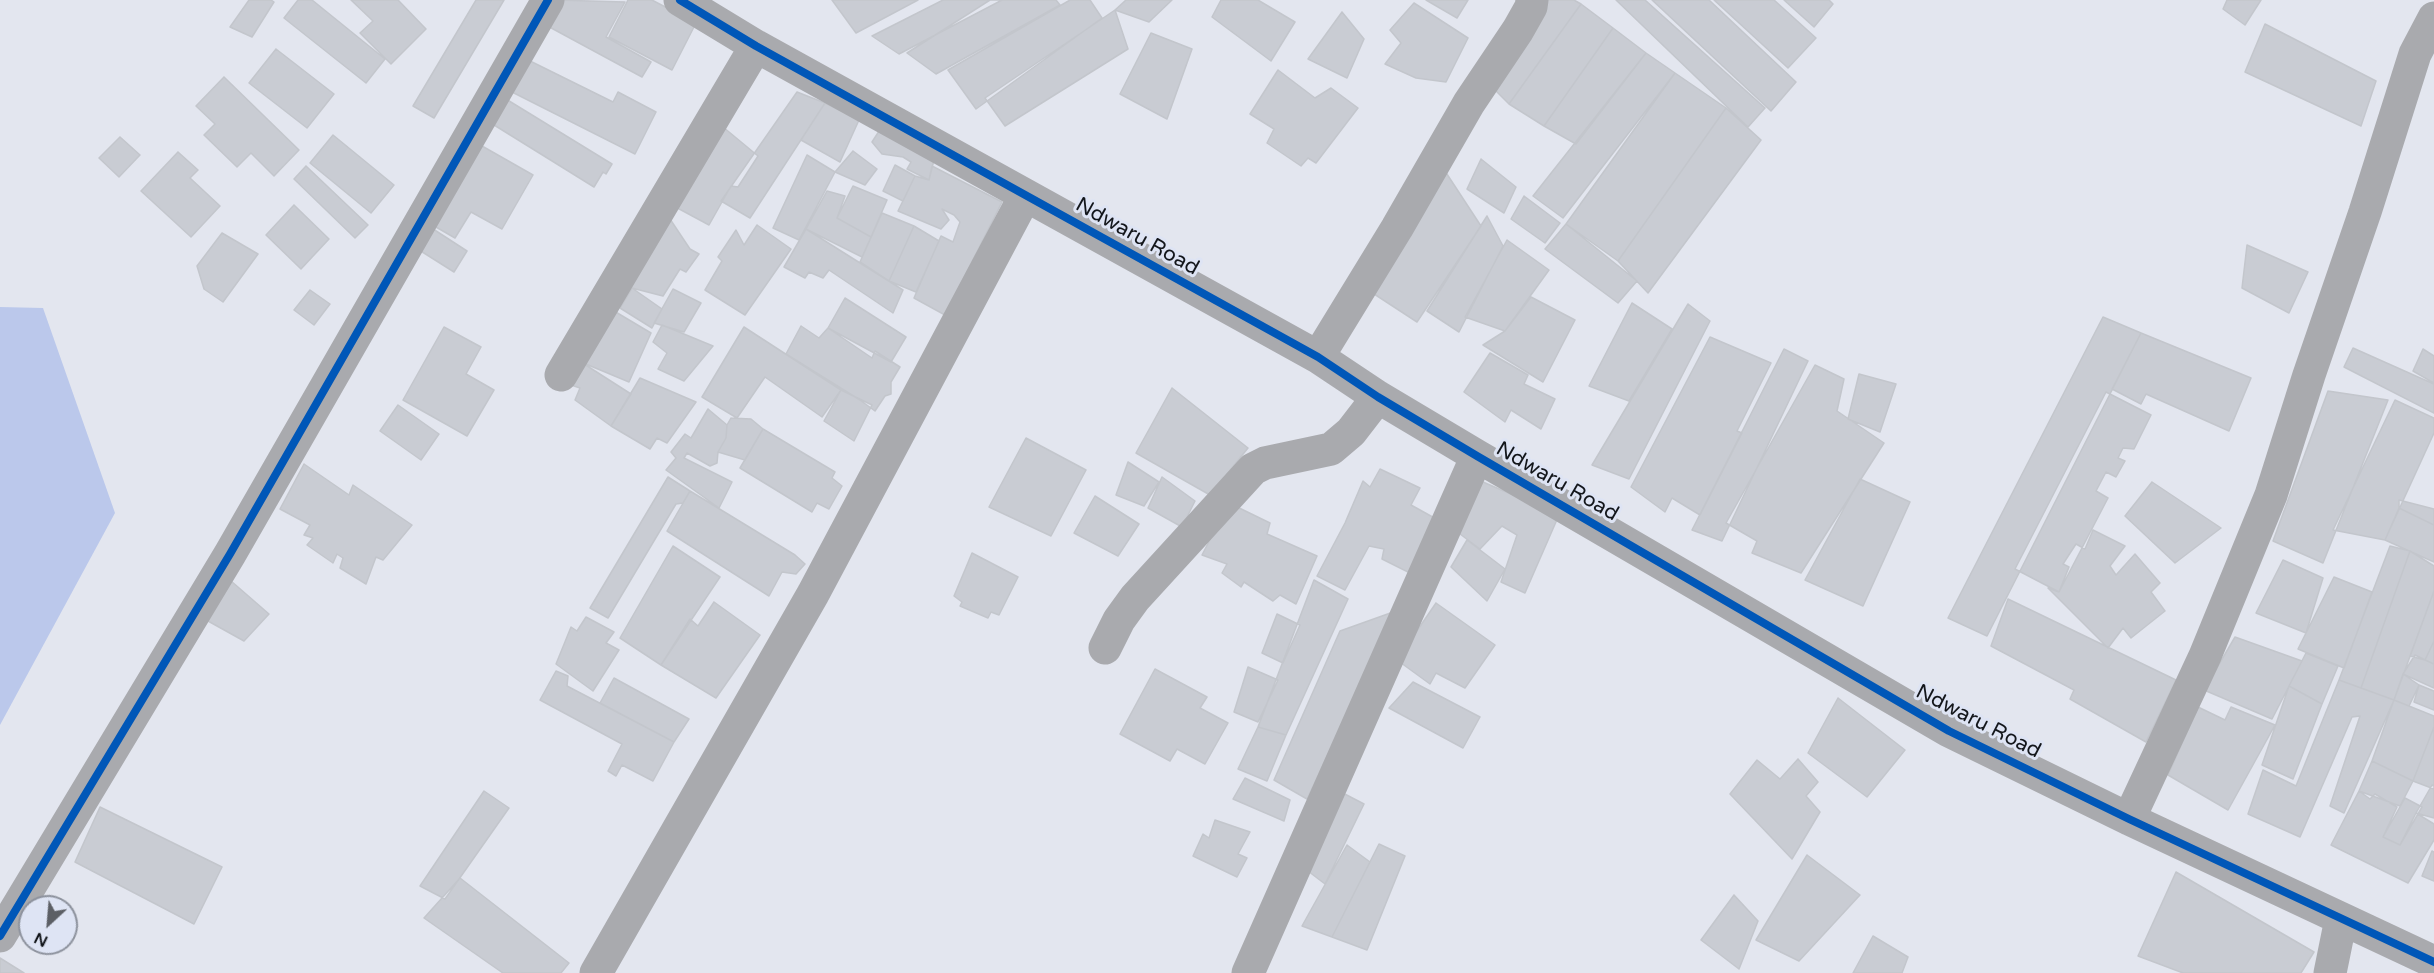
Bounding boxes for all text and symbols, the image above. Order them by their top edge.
street label: Ndwaru Road [1071,193,1203,281]
street label: Ndwaru Road [1491,437,1623,527]
street label: Ndwaru Road [1911,680,2045,764]
north arrow [18,895,78,955]
text: N [31,928,51,951]

